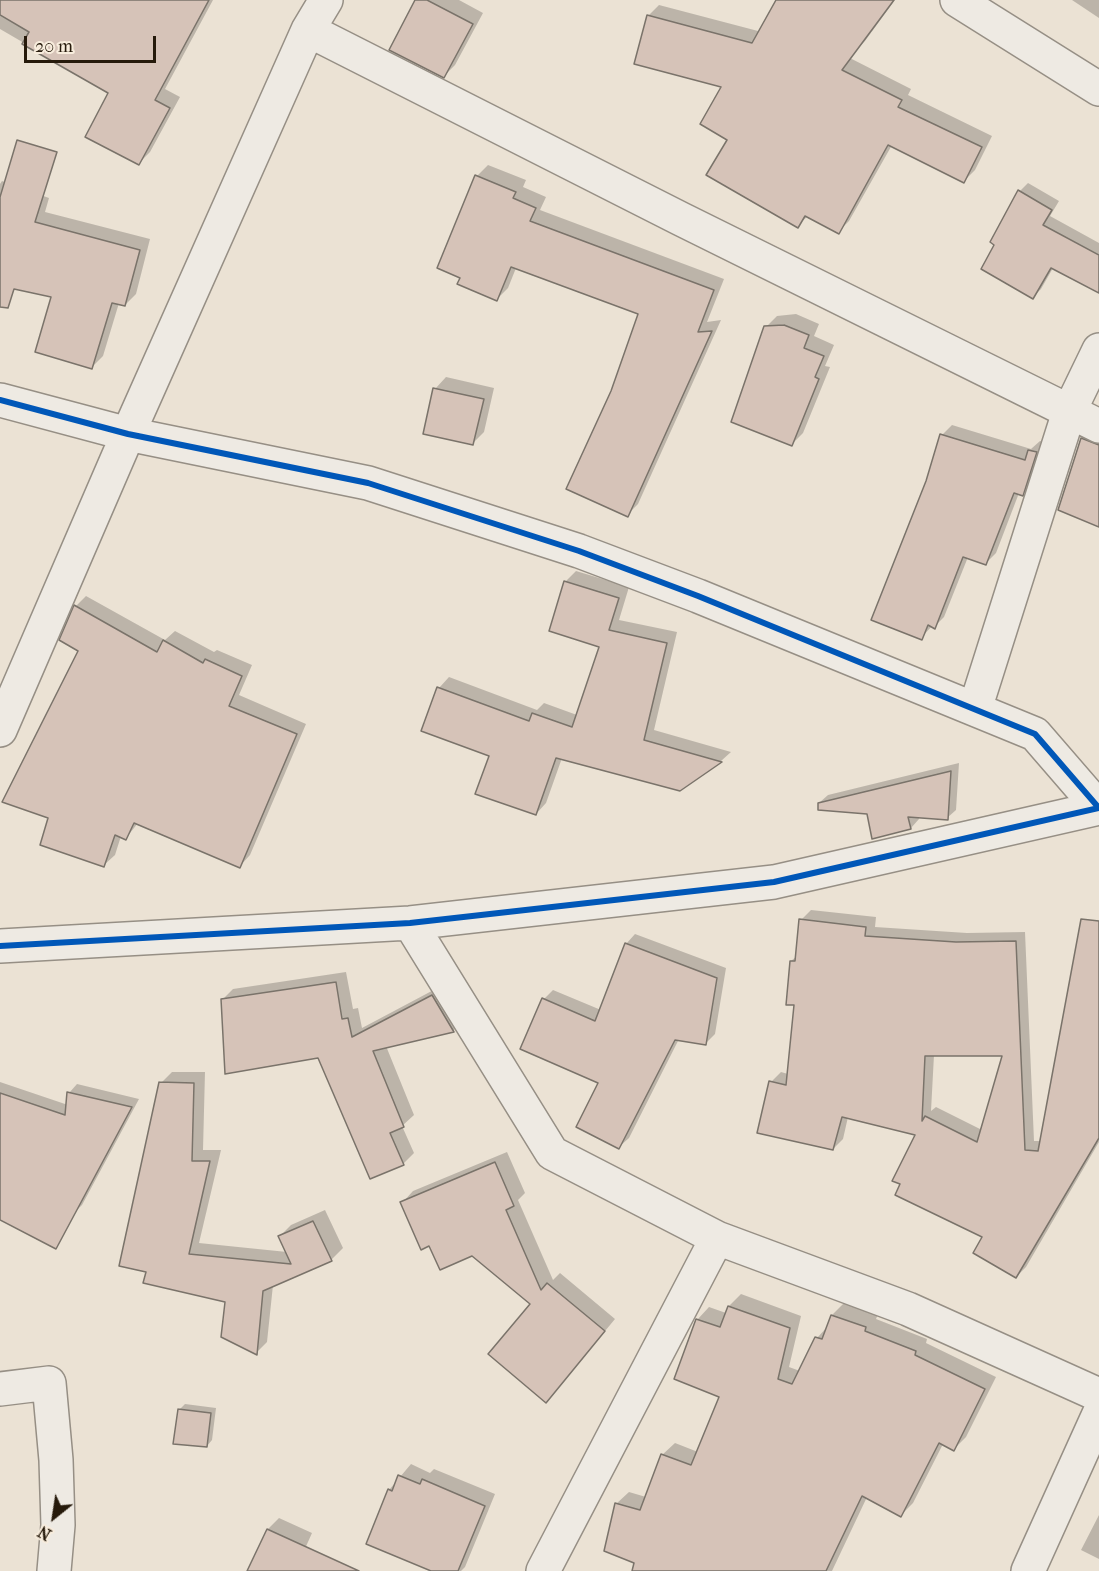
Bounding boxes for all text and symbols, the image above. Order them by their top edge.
scale bar [27,24,159,62]
text: 20 m [35,36,73,57]
north arrow [24,1487,84,1547]
text: N [35,1522,55,1544]

